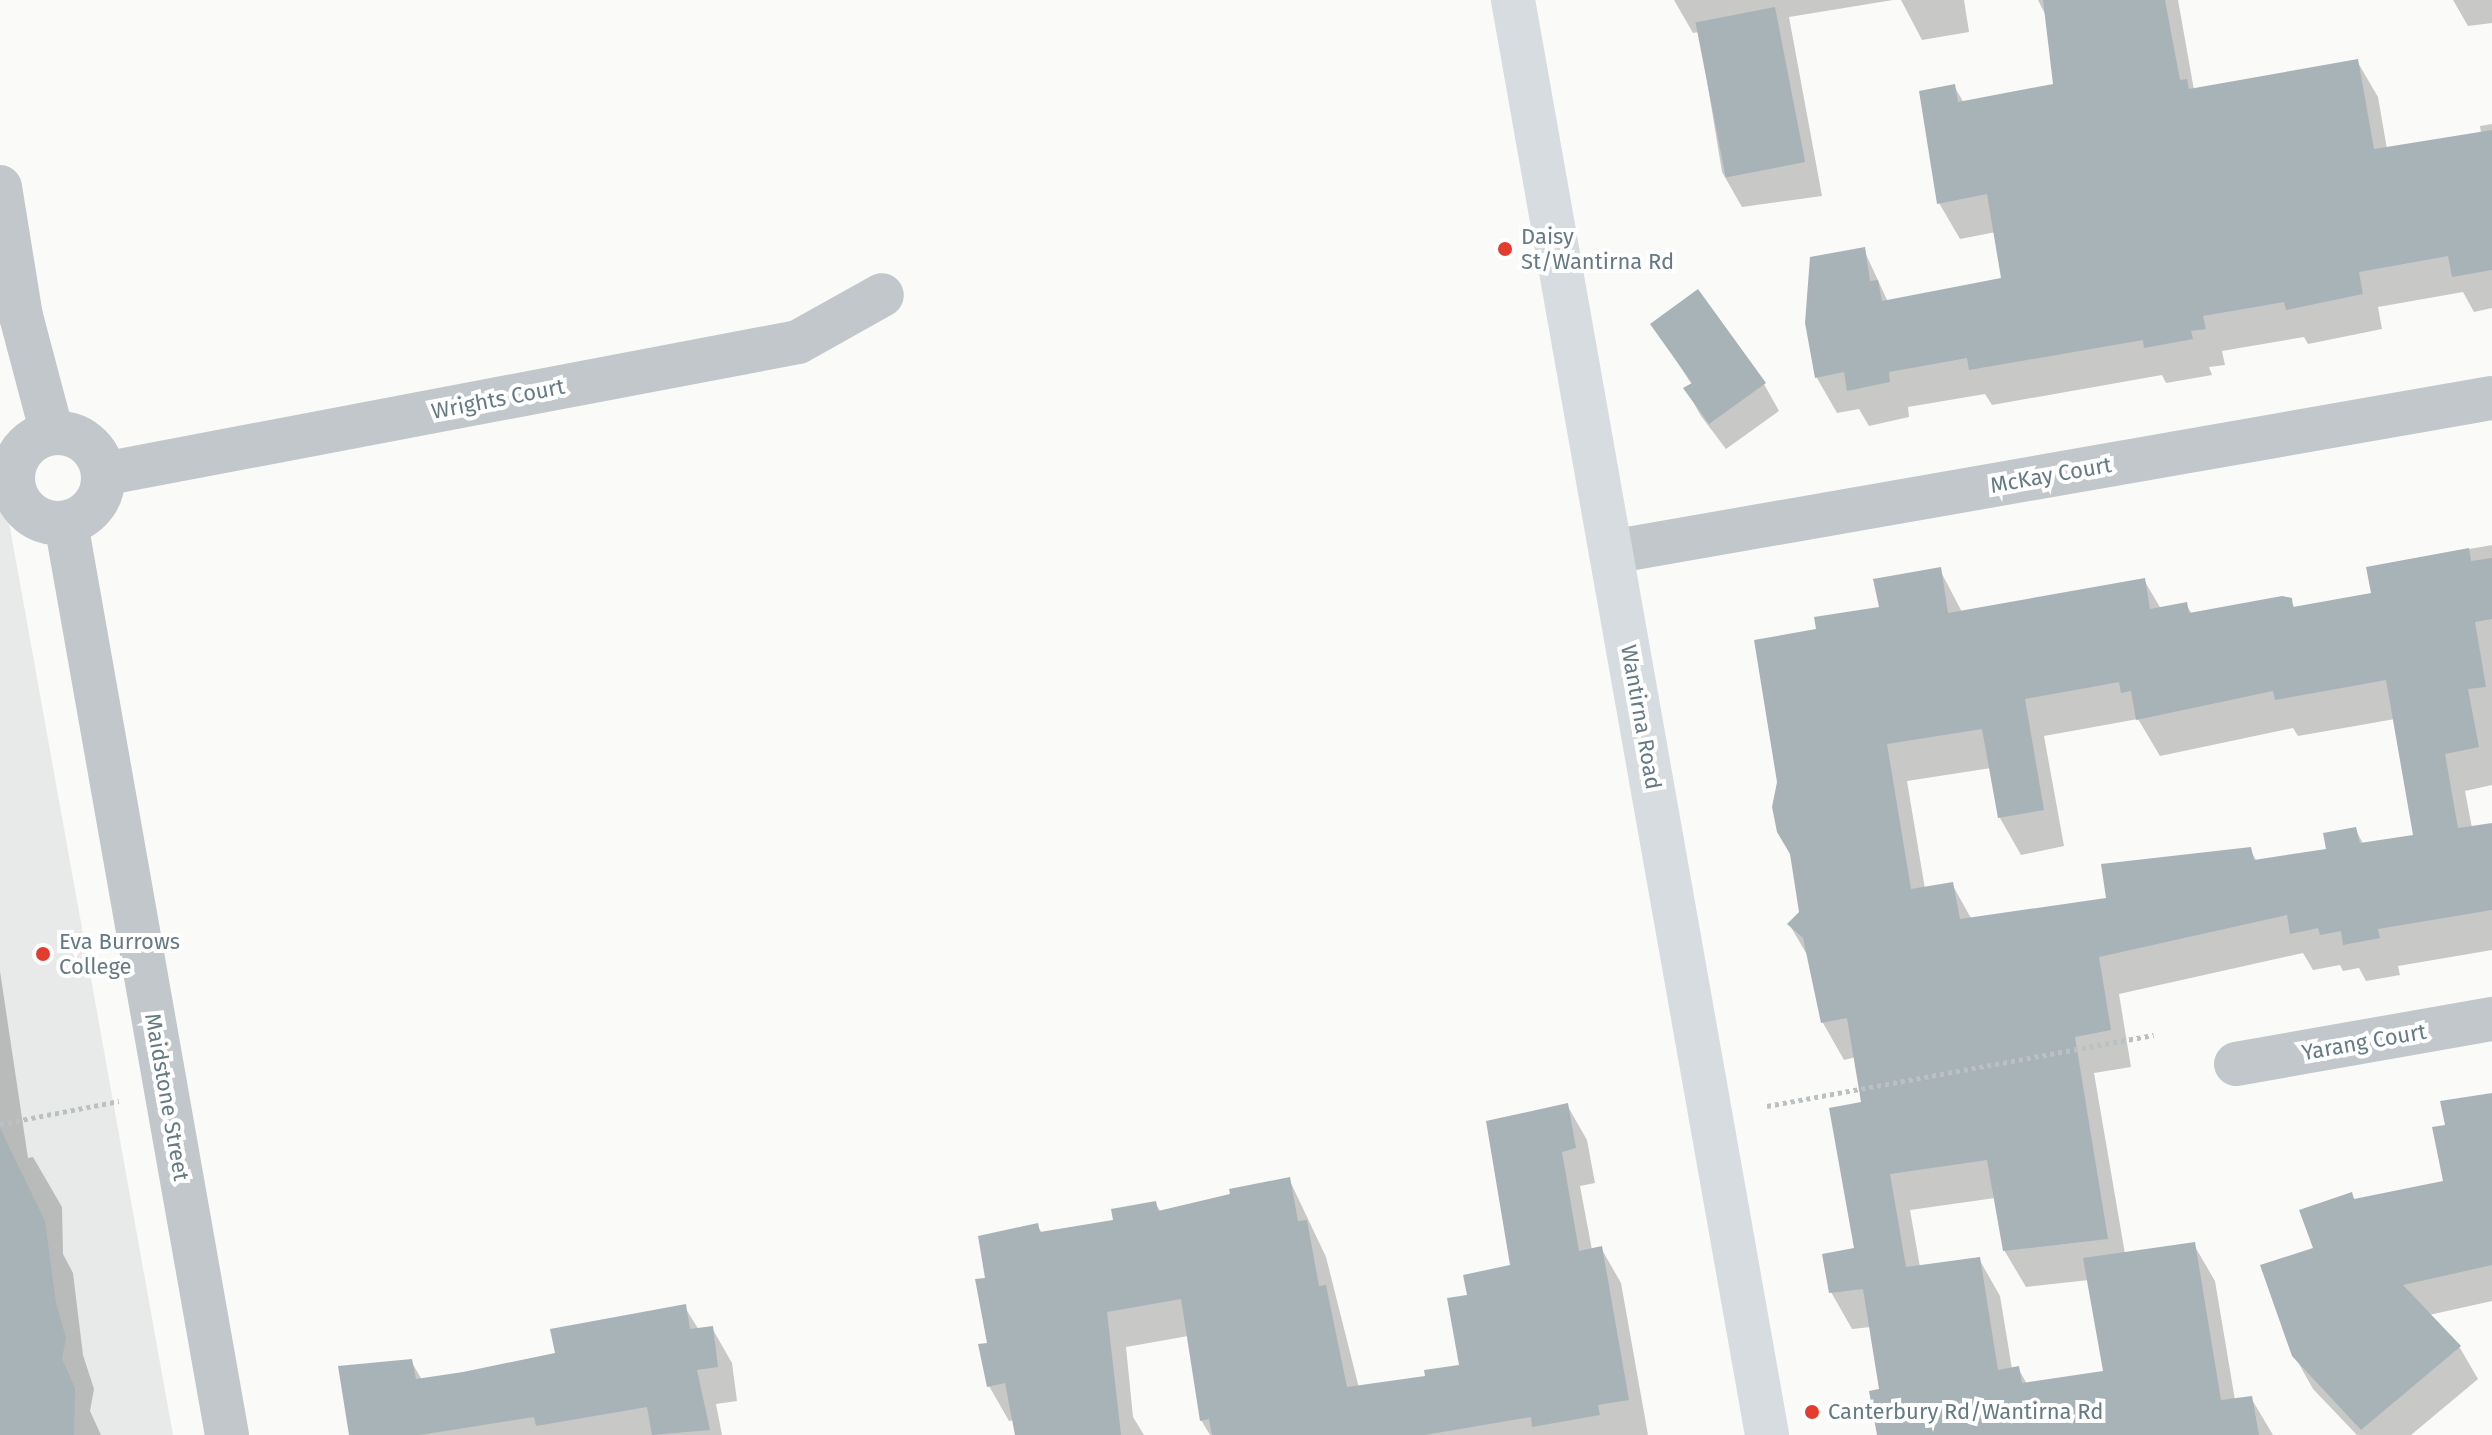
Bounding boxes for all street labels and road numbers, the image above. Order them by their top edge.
street label: Wrights Court [429,373,567,425]
street label: McKay Court [1988,451,2114,499]
street label: Wantirna Road [1615,643,1667,791]
street label: Maidstone Street [139,1011,195,1183]
street label: Yarang Court [2300,1018,2428,1066]

